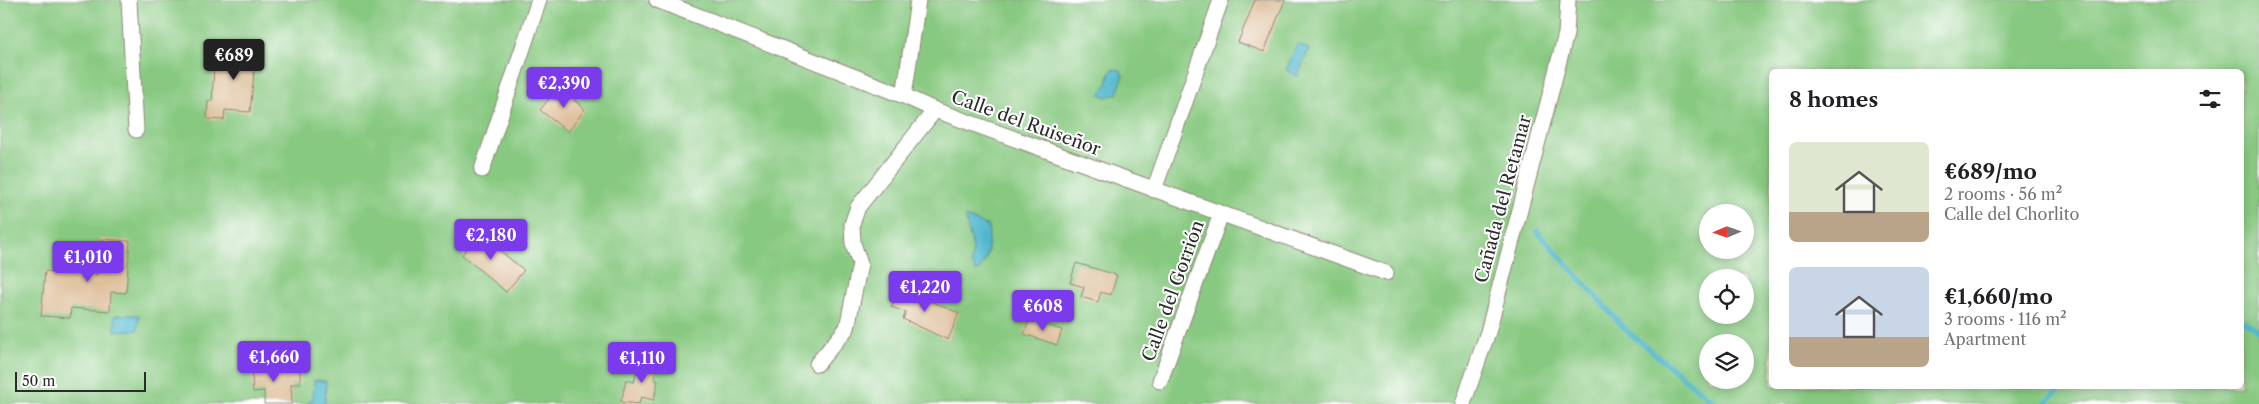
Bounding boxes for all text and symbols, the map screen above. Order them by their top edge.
pin: €689 [204,38,264,81]
text: €689 [214,45,254,65]
pin: €2,390 [523,66,605,109]
text: €2,390 [538,73,590,93]
icon: filters [2196,85,2224,113]
street label: Calle del Ruiseñor [948,86,1104,160]
text: 8 homes [1789,87,1878,112]
street label: Cañada del Retamar [1470,112,1536,285]
text: €689/mo [1944,159,2037,184]
icon: home [1829,162,1889,222]
text: 2 rooms · 56 m² [1944,184,2062,204]
north arrow [1699,204,1754,259]
map controls [1699,204,1754,389]
text: Calle del Chorlito [1944,204,2079,224]
street label: Calle del Gorrión [1137,217,1209,365]
pin: €2,180 [450,218,532,261]
text: €2,180 [465,225,517,245]
pin: €1,010 [47,240,129,283]
text: €1,010 [63,247,113,267]
button: locate [1699,269,1754,324]
pin: €1,220 [884,270,966,313]
text: €1,220 [900,277,950,297]
text: €1,660/mo [1944,284,2053,309]
icon: home [1829,287,1889,347]
pin: €608 [1013,290,1073,332]
text: €608 [1023,296,1063,316]
text: 3 rooms · 116 m² [1944,309,2067,329]
text: Apartment [1944,329,2026,349]
button: layers [1699,334,1754,389]
pin: €1,660 [233,340,315,383]
pin: €1,110 [601,342,683,384]
text: €1,660 [248,347,300,367]
text: €1,110 [619,348,665,368]
scale bar [15,369,146,392]
text: 50 m [22,372,55,390]

